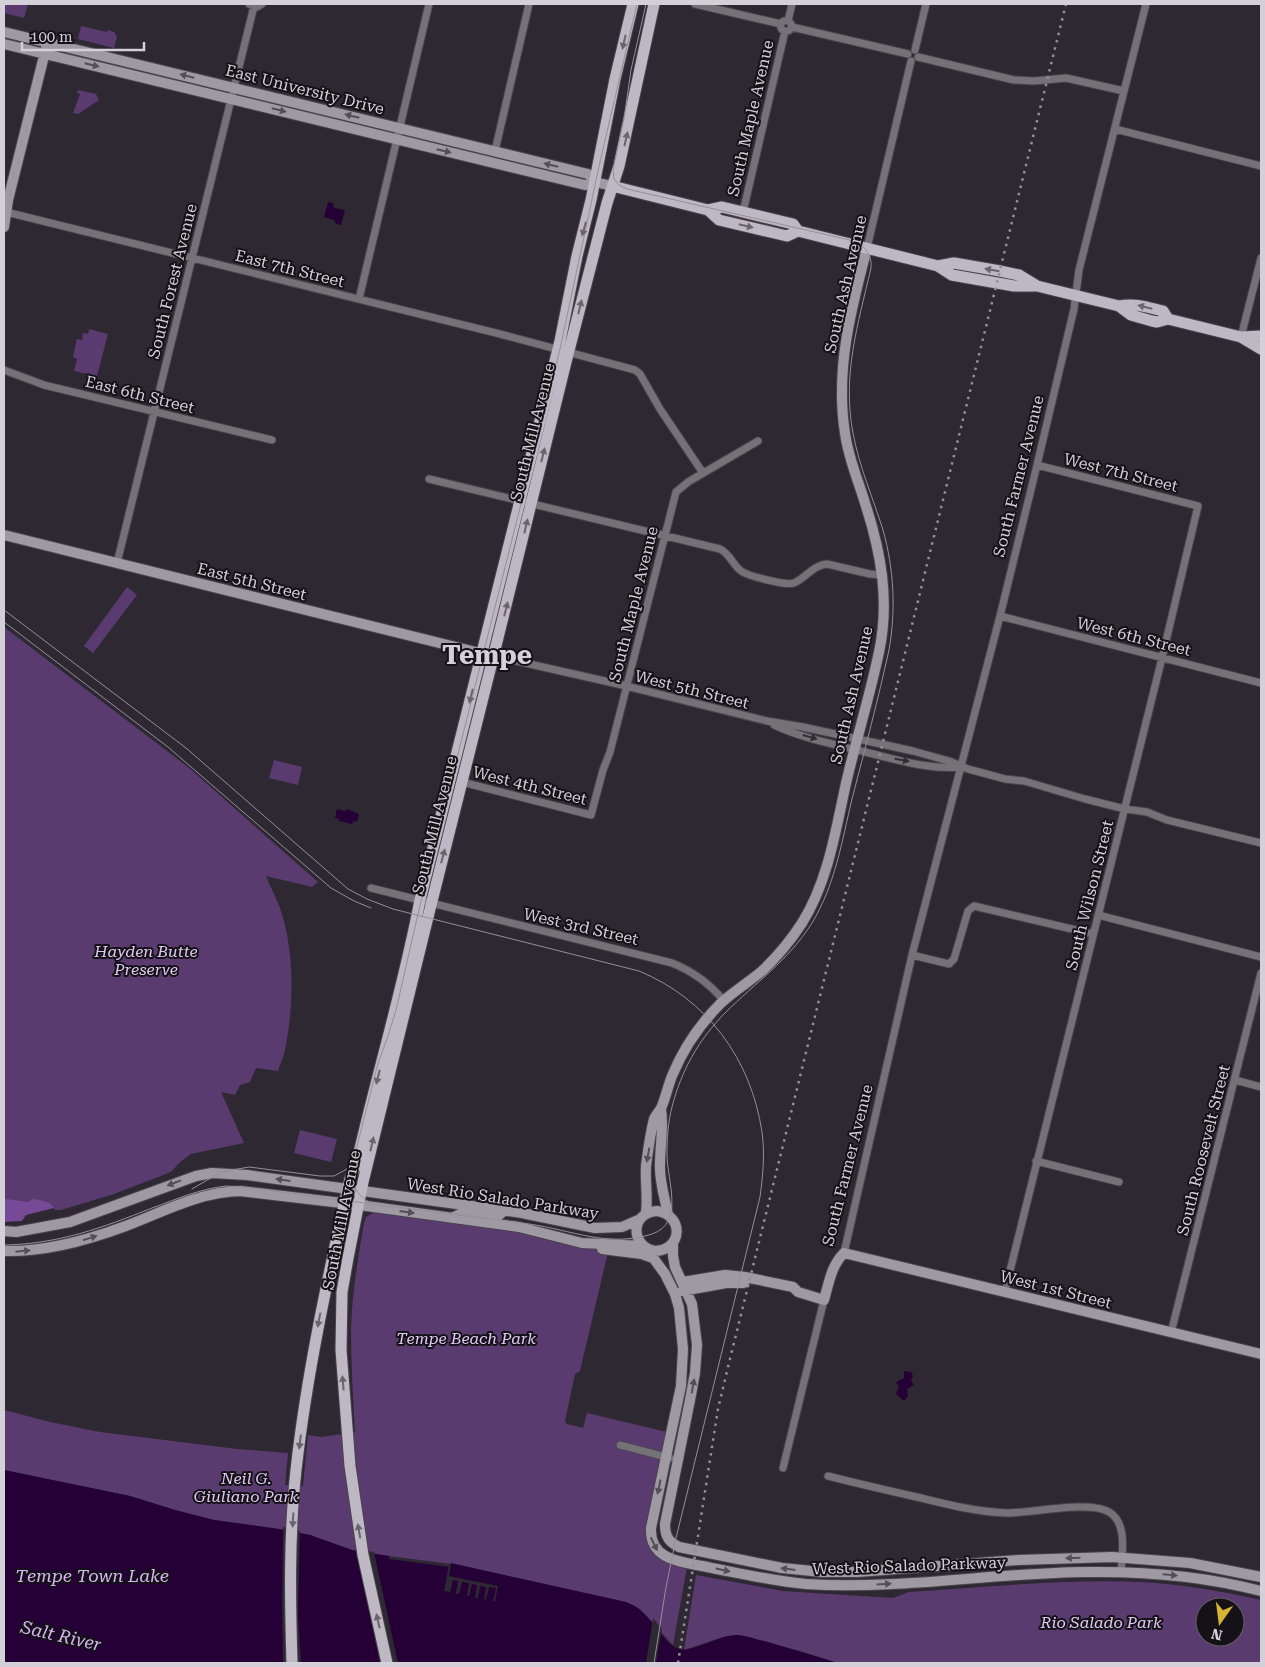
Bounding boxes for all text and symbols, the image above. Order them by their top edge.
scale bar [22,20,145,52]
text: 100 m [30,28,73,46]
one-way arrow [620,34,628,49]
street label: South Maple Avenue [723,38,778,198]
one-way arrow [84,61,99,69]
street label: East University Drive [224,61,386,118]
one-way arrow [180,72,195,80]
one-way arrow [272,106,287,114]
one-way arrow [344,112,359,120]
one-way arrow [622,131,630,146]
one-way arrow [436,147,451,155]
one-way arrow [543,161,558,169]
street label: South Forest Avenue [144,201,201,361]
street label: South Ash Avenue [820,213,871,355]
one-way arrow [580,221,588,237]
one-way arrow [738,222,753,230]
street label: East 7th Street [233,246,346,291]
one-way arrow [984,265,1000,273]
one-way arrow [576,300,584,315]
one-way arrow [1138,303,1153,311]
street label: South Mill Avenue [506,361,559,503]
street label: East 6th Street [83,372,196,417]
street label: South Farmer Avenue [989,393,1048,559]
one-way arrow [539,448,547,463]
street label: West 7th Street [1062,449,1180,496]
one-way arrow [522,518,530,533]
street label: South Maple Avenue [605,524,662,684]
street label: East 5th Street [195,559,308,604]
one-way arrow [502,602,510,617]
street label: West 6th Street [1075,613,1193,660]
street label: South Ash Avenue [826,624,877,766]
district label: Tempe [442,640,532,670]
street label: West 5th Street [633,666,751,713]
one-way arrow [467,688,475,703]
one-way arrow [802,733,817,741]
street label: South Mill Avenue [408,754,461,896]
one-way arrow [894,757,910,765]
street label: West 4th Street [471,762,589,809]
street label: South Wilson Street [1062,818,1117,972]
one-way arrow [439,849,447,864]
street label: West 3rd Street [521,904,640,949]
park label: Hayden Butte Preserve [93,942,198,979]
street label: South Roosevelt Street [1173,1063,1234,1238]
one-way arrow [374,1070,382,1085]
street label: South Farmer Avenue [818,1082,877,1248]
one-way arrow [368,1137,376,1152]
one-way arrow [644,1147,652,1163]
street label: South Mill Avenue [319,1148,364,1292]
street label: West Rio Salado Parkway [406,1174,601,1223]
one-way arrow [275,1176,291,1184]
one-way arrow [167,1180,181,1188]
one-way arrow [399,1208,415,1216]
one-way arrow [83,1233,98,1241]
one-way arrow [16,1246,32,1254]
street label: West 1st Street [998,1266,1114,1313]
one-way arrow [315,1312,323,1328]
park label: Tempe Beach Park [396,1329,536,1348]
one-way arrow [338,1375,346,1391]
one-way arrow [689,1377,697,1393]
one-way arrow [296,1434,304,1450]
park label: Neil G. Giuliano Park [194,1469,299,1506]
one-way arrow [655,1479,663,1495]
one-way arrow [288,1512,296,1528]
one-way arrow [355,1523,363,1539]
one-way arrow [650,1537,658,1551]
street label: West Rio Salado Parkway [812,1553,1007,1578]
one-way arrow [1065,1554,1081,1562]
water label: Tempe Town Lake [15,1565,169,1586]
one-way arrow [779,1565,795,1573]
one-way arrow [715,1566,731,1574]
one-way arrow [1162,1572,1178,1580]
one-way arrow [877,1579,893,1587]
north arrow [1195,1597,1245,1647]
park label: Rio Salado Park [1039,1613,1162,1632]
one-way arrow [374,1614,382,1629]
water label: Salt River [18,1616,104,1655]
text: N [1209,1625,1224,1644]

